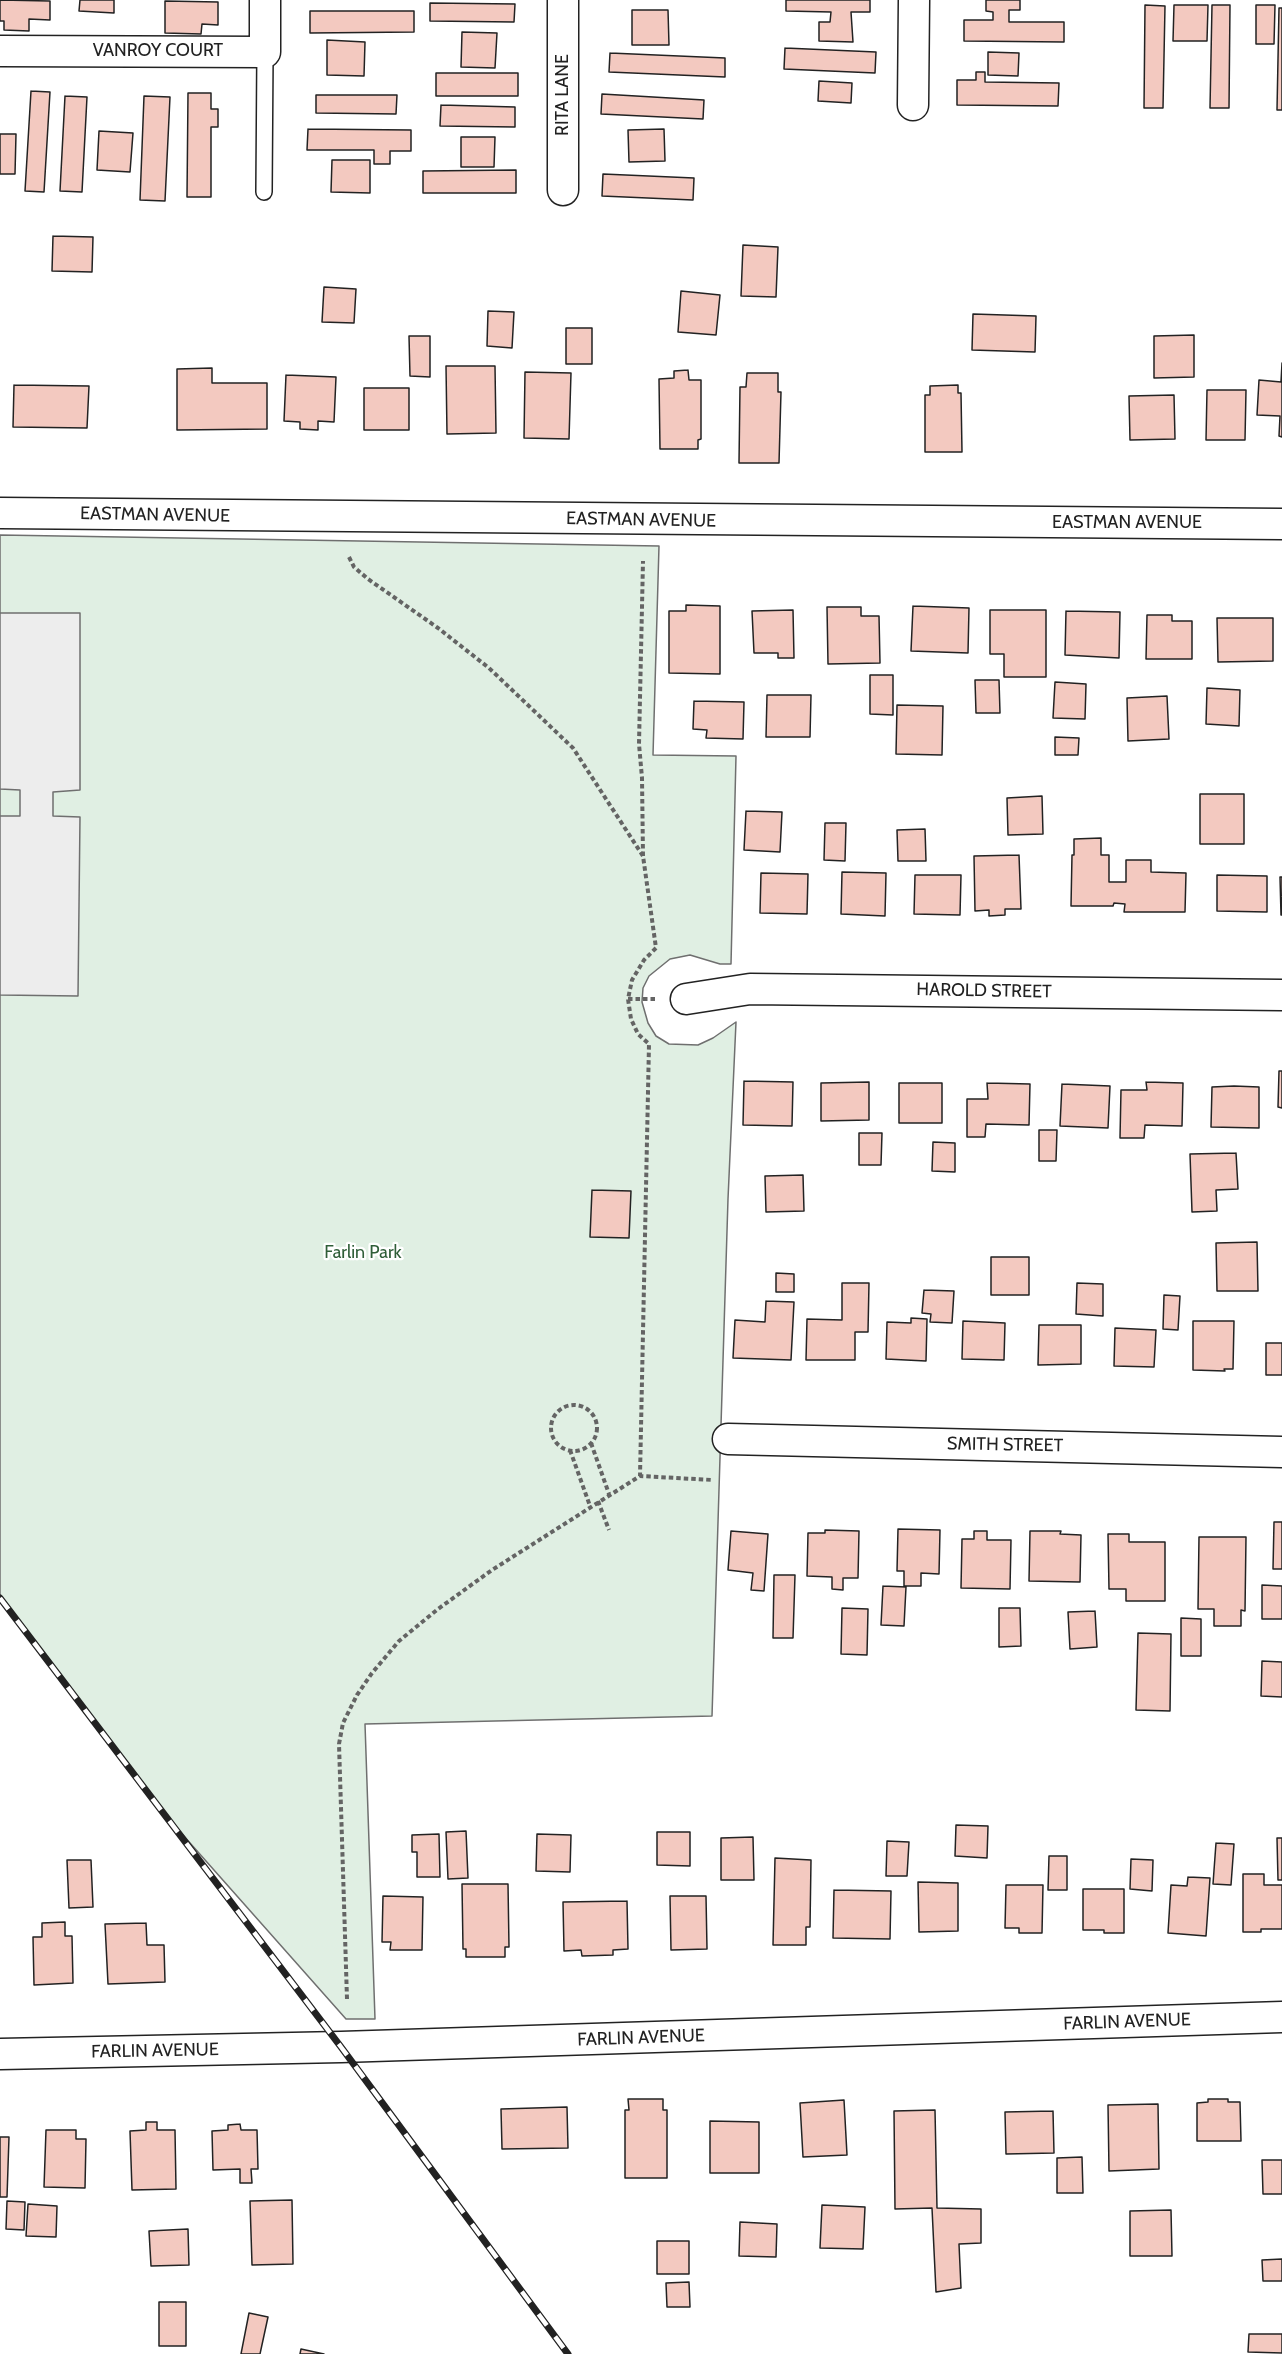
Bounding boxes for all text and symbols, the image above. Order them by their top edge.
street label: VANROY COURT [93,40,223,62]
street label: RITA LANE [552,54,574,136]
street label: EASTMAN AVENUE [80,503,230,527]
street label: EASTMAN AVENUE [566,508,716,532]
street label: EASTMAN AVENUE [1052,512,1202,534]
street label: HAROLD STREET [916,979,1052,1003]
park label: Farlin Park [324,1242,402,1264]
street label: SMITH STREET [947,1433,1063,1457]
street label: FARLIN AVENUE [1063,2009,1191,2035]
street label: FARLIN AVENUE [577,2025,705,2051]
street label: FARLIN AVENUE [91,2039,219,2063]

